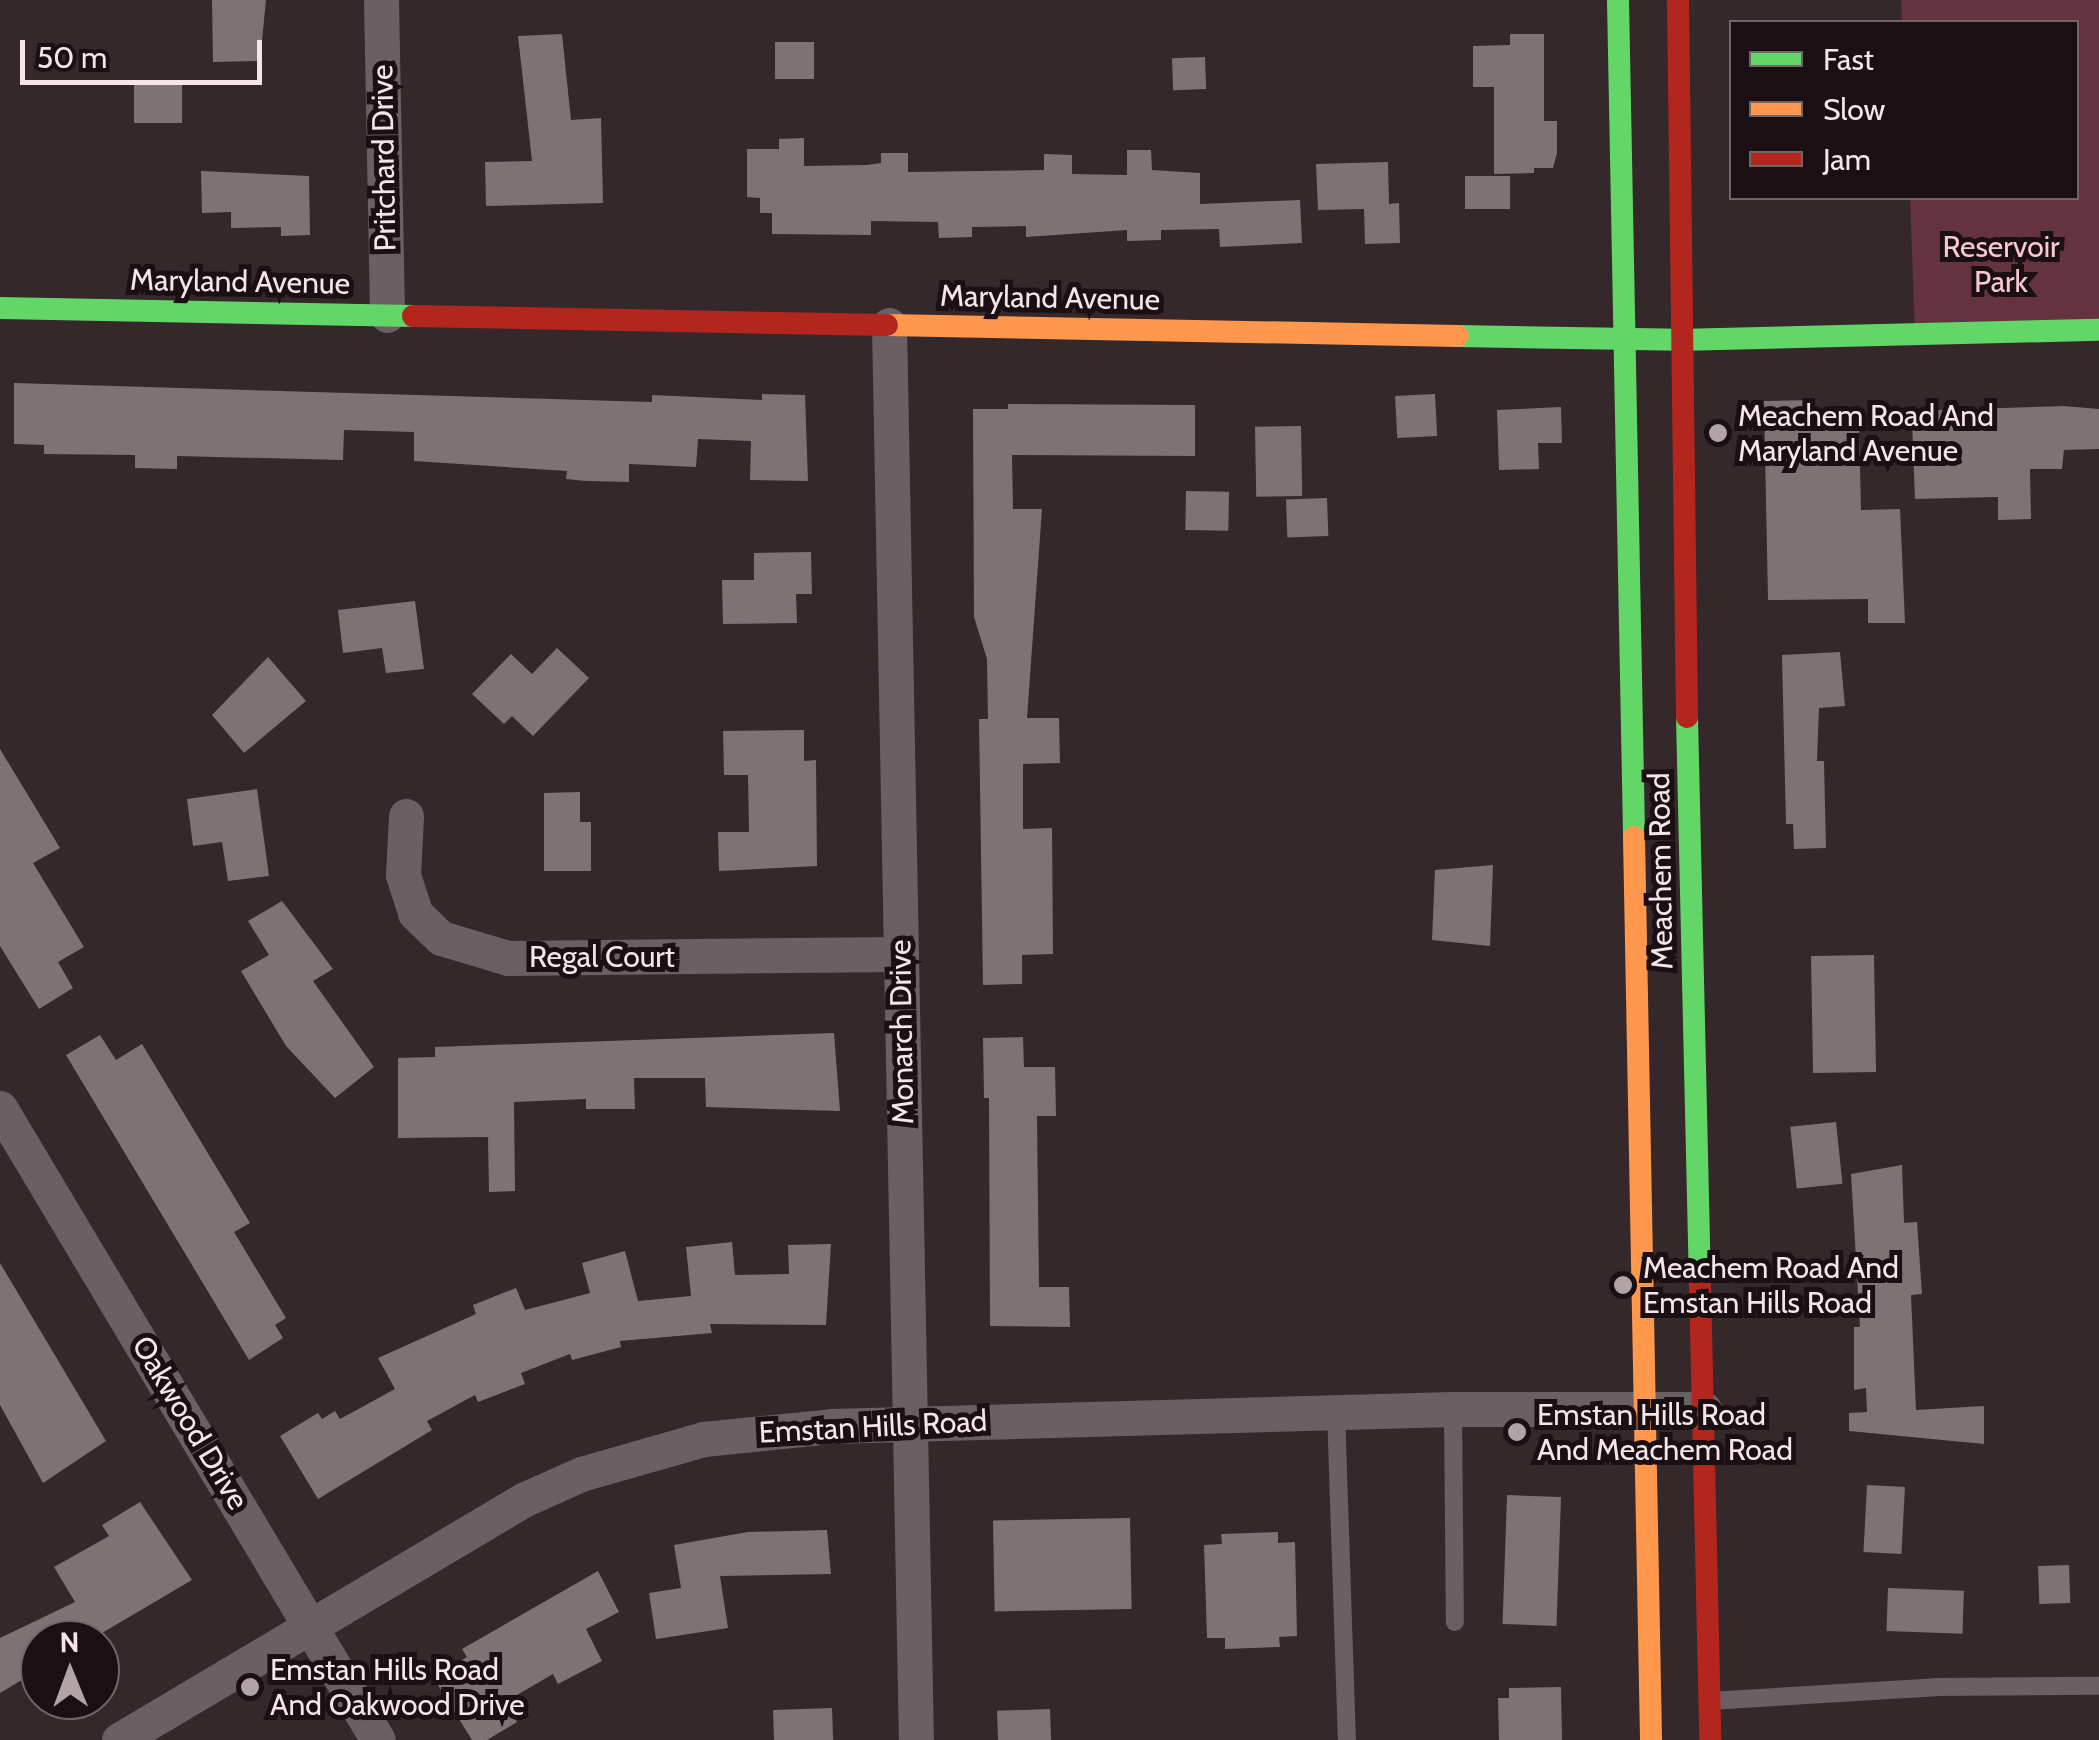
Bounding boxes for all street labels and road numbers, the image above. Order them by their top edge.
street label: Pritchard Drive [364,64,404,252]
street label: Maryland Avenue [130,262,350,302]
street label: Maryland Avenue [940,278,1160,318]
street label: Meachem Road [1641,772,1681,970]
street label: Regal Court [529,939,675,975]
street label: Monarch Drive [882,939,922,1125]
street label: Oakwood Drive [124,1330,256,1516]
street label: Emstan Hills Road [758,1403,988,1451]

